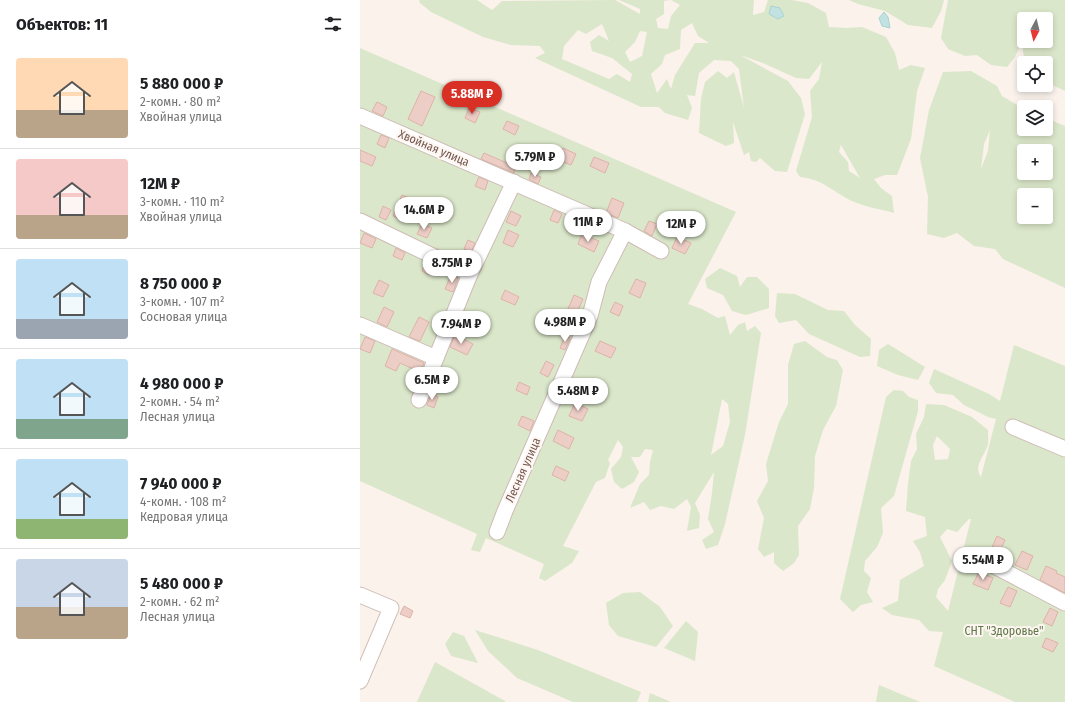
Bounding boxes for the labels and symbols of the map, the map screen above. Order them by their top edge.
north arrow [1017,12,1053,48]
pin: 5.88M ₽ [435,81,509,115]
street label: Хвойная улица [396,127,472,169]
pin: 5.79M ₽ [498,144,572,178]
pin: 14.6M ₽ [387,197,461,231]
pin: 11M ₽ [560,209,616,243]
pin: 12M ₽ [653,211,709,245]
pin: 8.75M ₽ [415,250,489,284]
pin: 4.98M ₽ [528,309,602,343]
pin: 7.94M ₽ [424,311,498,345]
pin: 6.5M ₽ [399,367,465,401]
pin: 5.48M ₽ [541,378,615,412]
street label: Лесная улица [503,435,544,504]
pin: 5.54M ₽ [946,547,1020,581]
park label: СНТ "Здоровье" [965,624,1043,638]

